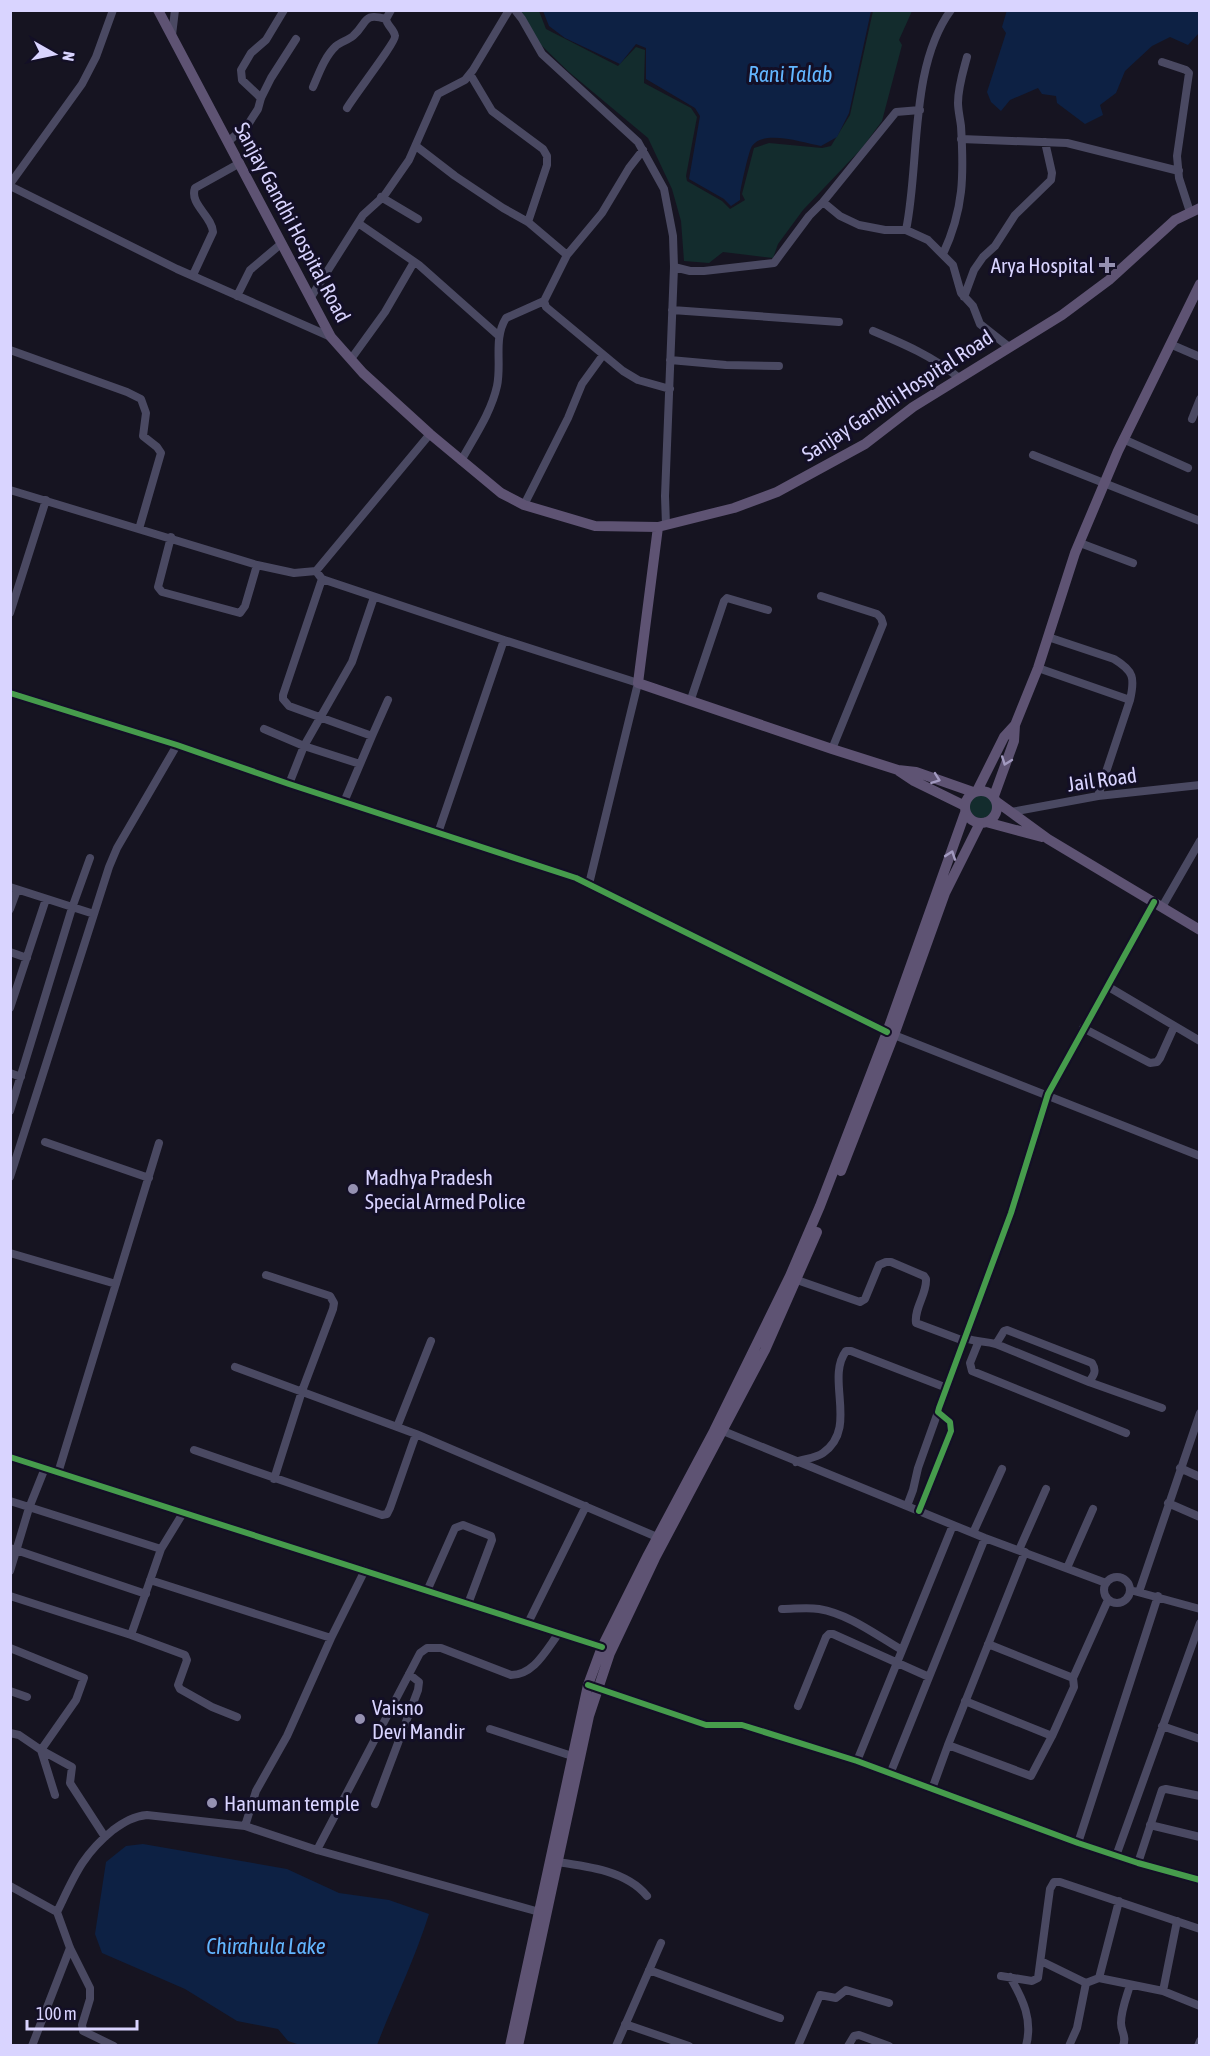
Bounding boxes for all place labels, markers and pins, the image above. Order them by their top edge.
place label: Arya Hospital [991,253,1094,277]
marker: Arya Hospital [1098,256,1116,274]
place label: Madhya Pradesh Special Armed Police [365,1165,526,1213]
marker: Madhya Pradesh Special Armed Police [346,1182,360,1196]
place label: Vaisno Devi Mandir [372,1695,465,1743]
marker: Vaisno Devi Mandir [353,1712,367,1726]
place label: Hanuman temple [224,1791,360,1815]
marker: Hanuman temple [205,1796,219,1810]

